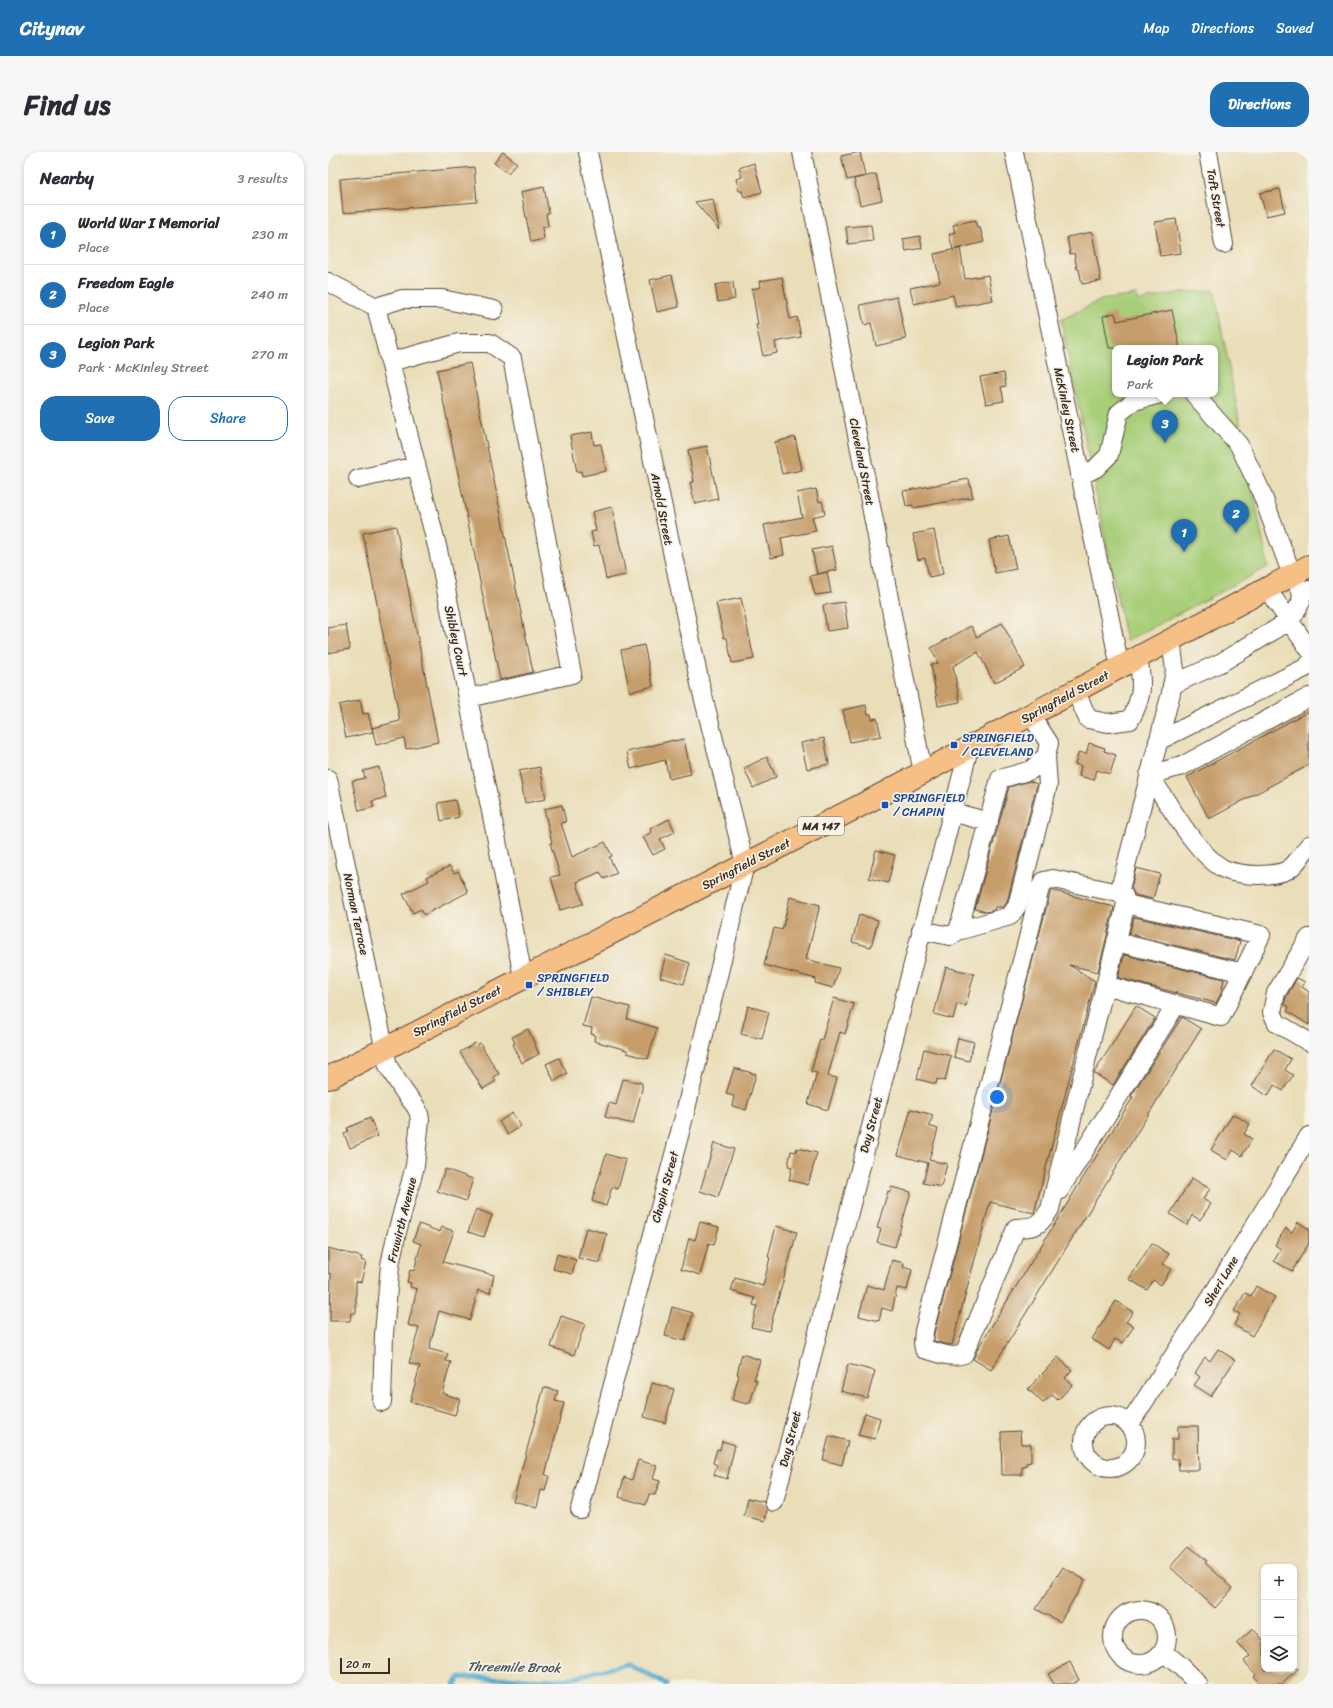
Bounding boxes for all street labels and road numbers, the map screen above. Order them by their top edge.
street label: Taft Street [1200,167,1232,230]
street label: McKinley Street [1047,365,1087,455]
street label: Cleveland Street [843,416,881,508]
street label: Arnold Street [644,470,680,547]
street label: Shibley Court [438,603,474,680]
street label: Springfield Street [1017,664,1114,730]
road number: MA 147 [798,817,844,835]
street label: Springfield Street [698,832,795,896]
street label: Norman Terrace [337,871,375,957]
street label: Springfield Street [409,979,506,1043]
street label: Day Street [853,1094,889,1156]
street label: Chapin Street [645,1147,685,1225]
street label: Fruwirth Avenue [381,1175,423,1265]
street label: Sheri Lane [1197,1252,1245,1310]
street label: Day Street [772,1408,808,1470]

